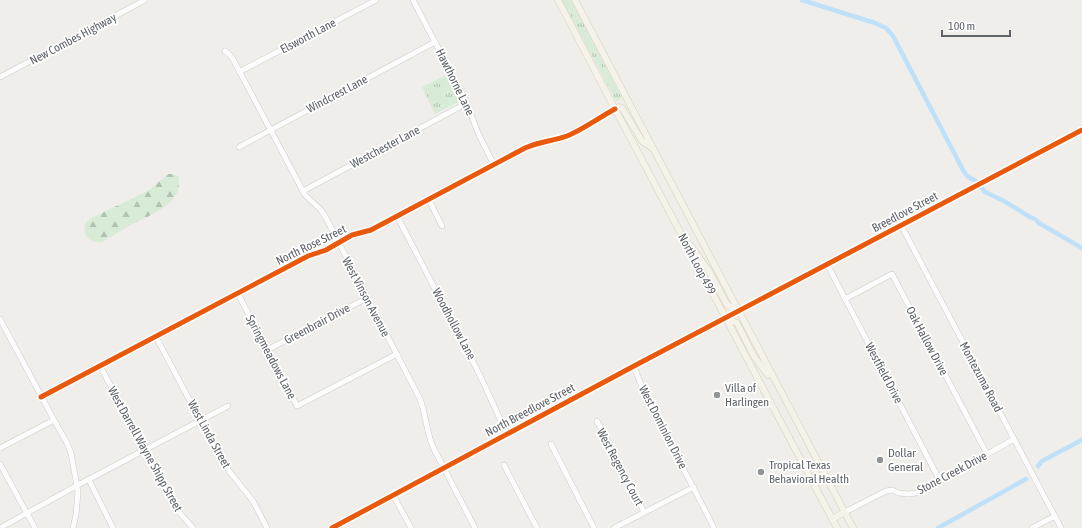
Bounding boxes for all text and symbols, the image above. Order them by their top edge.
street label: New Combes Highway [27,10,119,68]
scale bar [942,12,1010,38]
street label: Elsworth Lane [278,15,338,57]
text: 100 m [948,19,975,33]
street label: Hawthorne Lane [433,46,477,118]
street label: Windcrest Lane [304,72,370,116]
street label: Westchester Lane [348,123,422,171]
street label: Breedlove Street [870,189,941,235]
street label: North Rose Street [274,222,349,268]
street label: North Loop 499 [675,231,719,297]
street label: West Vinson Avenue [339,255,393,339]
street label: Woodhollow Lane [429,286,479,362]
street label: Greenbrair Drive [282,301,352,347]
street label: Oak Hallow Drive [903,304,951,378]
street label: Springmeadows Lane [243,312,299,402]
street label: Westfield Drive [862,340,906,406]
street label: Montezuma Road [957,340,1005,414]
street label: North Breedlove Street [483,380,578,440]
place label: Villa of Harlingen [725,381,769,409]
street label: West Dominion Drive [636,383,690,471]
street label: West Darrell Wayne Shipp Street [105,384,185,514]
marker: Villa of Harlingen [712,390,722,400]
street label: West Linda Street [185,398,234,471]
street label: West Regency Court [594,426,647,509]
place label: Dollar General [888,446,924,474]
street label: Stone Creek Drive [915,449,989,497]
marker: Dollar General [875,455,885,465]
place label: Tropical Texas Behavioral Health [769,458,849,486]
marker: Tropical Texas Behavioral Health [756,467,766,477]

